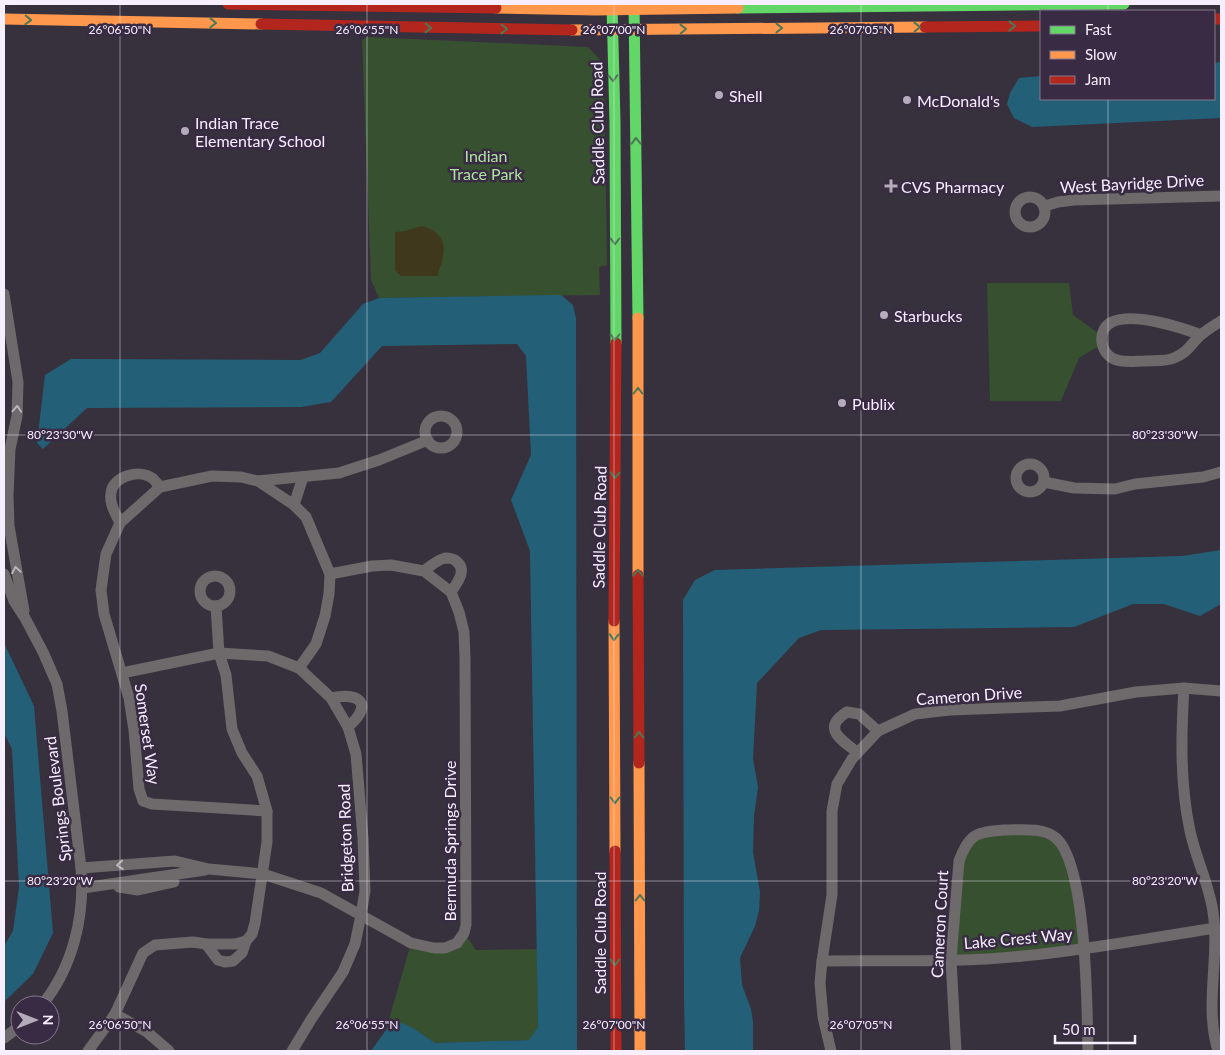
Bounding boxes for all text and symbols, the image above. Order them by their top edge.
legend [1040,10,1215,100]
one-way arrow [24,15,32,25]
one-way arrow [210,18,218,28]
text: Fast [1085,20,1112,38]
one-way arrow [1008,21,1016,31]
text: 26°06'50"N [89,22,151,37]
text: 26°06'55"N [336,22,398,37]
one-way arrow [425,22,433,33]
text: 26°07'00"N [583,22,645,37]
text: 26°07'05"N [830,22,892,37]
one-way arrow [914,22,922,32]
one-way arrow [776,23,784,33]
one-way arrow [501,24,509,34]
one-way arrow [680,24,687,34]
text: Slow [1085,45,1117,63]
street label: Saddle Club Road [586,61,608,185]
text: Jam [1085,70,1111,88]
one-way arrow [608,75,619,83]
place label: Shell [729,86,762,105]
marker: Shell [713,89,725,101]
place label: McDonald's [917,91,1000,110]
marker: McDonald's [901,94,913,106]
place label: Indian Trace Elementary School [195,113,325,150]
marker: Indian Trace Elementary School [179,125,191,137]
one-way arrow [631,137,641,144]
park label: Indian Trace Park [450,146,523,183]
street label: West Bayridge Drive [1059,170,1205,196]
place label: CVS Pharmacy [901,177,1005,196]
marker: CVS Pharmacy [885,180,897,192]
one-way arrow [610,238,620,245]
place label: Starbucks [894,306,962,325]
marker: Starbucks [878,309,890,321]
one-way arrow [610,333,620,341]
one-way arrow [633,387,643,394]
place label: Publix [852,394,895,413]
marker: Publix [836,397,848,409]
one-way arrow [11,405,22,413]
text: 80°23'30"W [27,427,94,442]
text: 80°23'30"W [1132,427,1199,442]
street label: Saddle Club Road [588,465,610,589]
one-way arrow [610,471,620,479]
one-way arrow [11,566,22,574]
one-way arrow [633,568,643,576]
one-way arrow [609,634,619,641]
street label: Somerset Way [132,682,165,786]
street label: Cameron Drive [915,682,1023,708]
one-way arrow [634,731,644,738]
street label: Springs Boulevard [40,735,74,863]
street label: Bermuda Springs Drive [440,760,459,922]
street label: Bridgeton Road [334,783,356,893]
one-way arrow [609,796,620,804]
one-way arrow [116,859,124,870]
street label: Cameron Court [927,869,951,978]
street label: Saddle Club Road [590,872,609,994]
text: 80°23'20"W [27,873,94,888]
text: 80°23'20"W [1132,873,1199,888]
one-way arrow [635,893,645,901]
street label: Lake Crest Way [963,924,1074,952]
one-way arrow [610,958,621,966]
north arrow [10,995,60,1045]
scale bar [1055,1012,1135,1044]
text: N [40,1015,57,1025]
text: 26°06'50"N [89,1017,151,1032]
text: 26°06'55"N [336,1017,398,1032]
text: 26°07'00"N [583,1017,645,1032]
text: 26°07'05"N [830,1017,892,1032]
text: 50 m [1062,1020,1096,1038]

